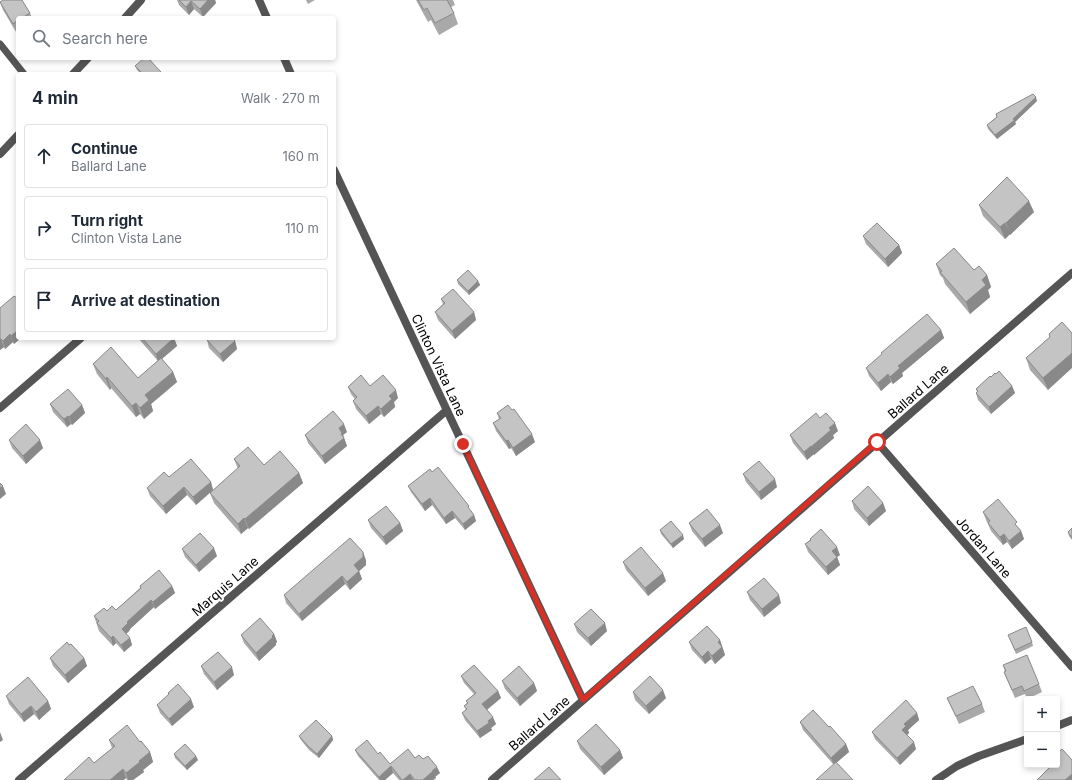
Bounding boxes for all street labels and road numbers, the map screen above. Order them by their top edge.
street label: Clinton Vista Lane [408,311,470,419]
street label: Ballard Lane [884,360,952,422]
street label: Jordan Lane [953,513,1015,581]
street label: Marquis Lane [188,553,262,619]
street label: Ballard Lane [505,692,573,754]

